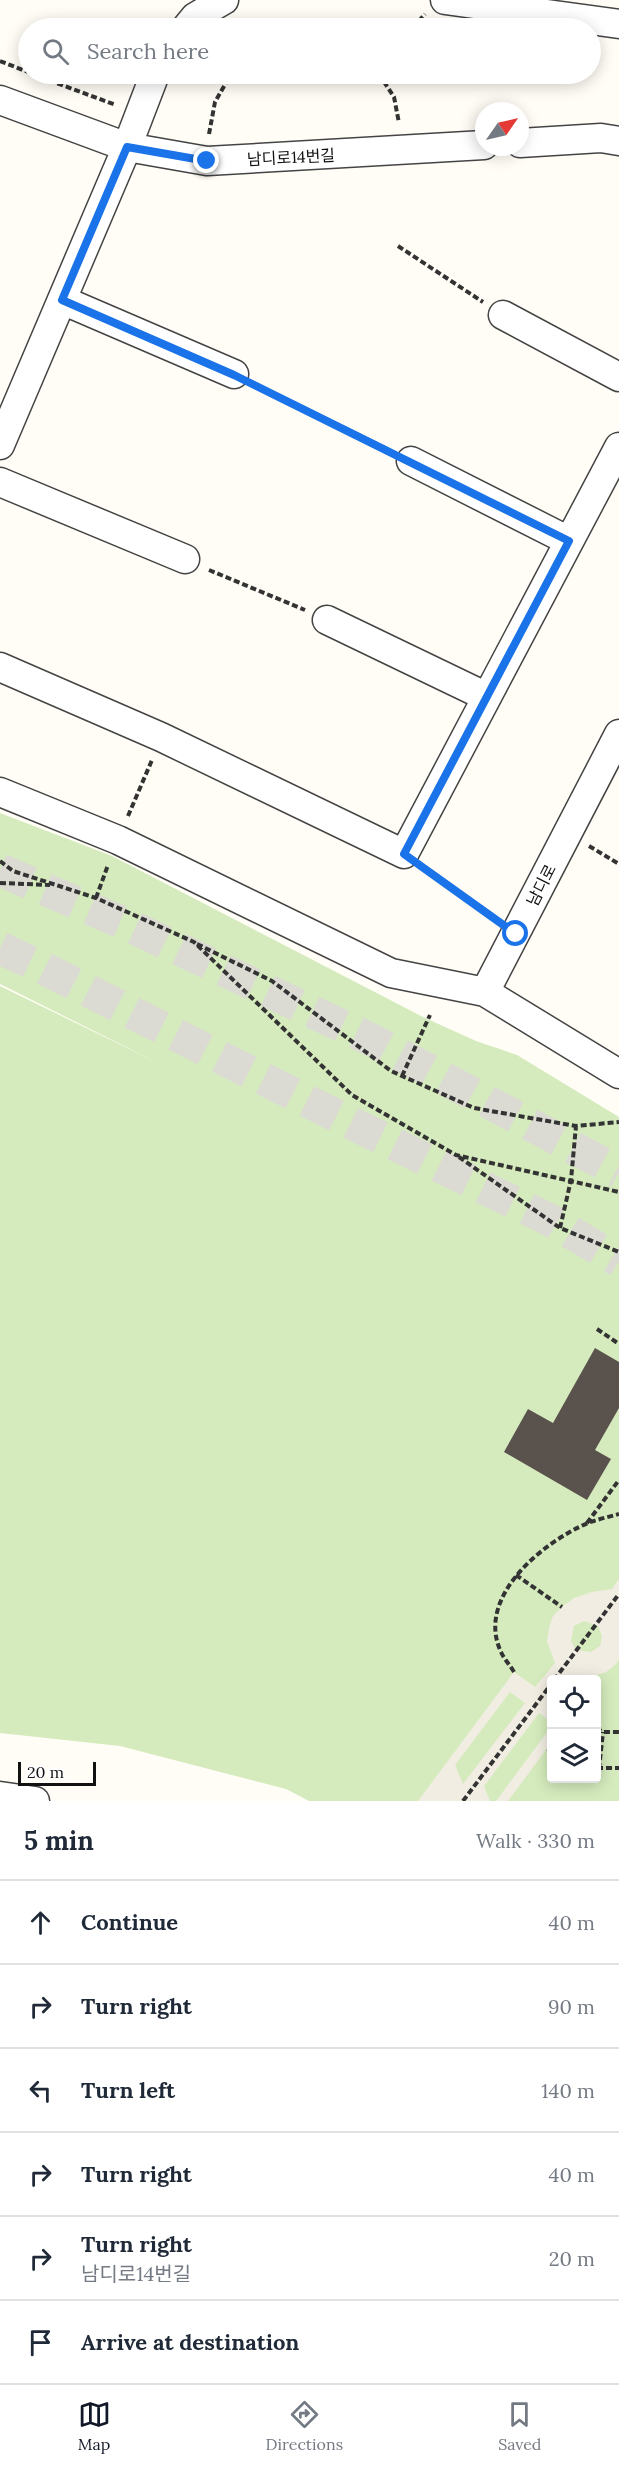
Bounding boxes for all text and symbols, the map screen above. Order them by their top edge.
search box [18,18,601,84]
icon: search [39,35,72,68]
text: Search here [87,37,209,65]
north arrow [475,102,529,156]
street label: 남디로14번길 [246,145,336,169]
route end [193,147,219,173]
street label: 남디로 [522,861,560,909]
route start [502,920,528,946]
map controls [547,1675,601,1783]
button: locate [547,1675,601,1729]
button: layers [547,1729,601,1783]
scale bar [18,1759,96,1786]
text: 20 m [27,1762,64,1782]
text: 5 min [24,1824,94,1857]
text: Walk · 330 m [476,1828,595,1853]
icon: ahead [24,1906,57,1939]
text: Continue [81,1908,178,1936]
text: 40 m [549,1910,595,1935]
icon: right [24,1990,57,2023]
text: Turn right [81,1992,192,2020]
text: 90 m [548,1994,595,2019]
icon: left [24,2074,57,2107]
text: Turn left [81,2076,175,2104]
text: 140 m [541,2078,595,2103]
icon: right [24,2158,57,2191]
text: Turn right [81,2160,192,2188]
text: 40 m [549,2162,595,2187]
text: Turn right [81,2230,192,2258]
icon: right [24,2242,57,2275]
text: 20 m [549,2246,595,2271]
text: 남디로14번길 [81,2261,191,2286]
icon: arrive [24,2326,57,2359]
text: Arrive at destination [81,2328,299,2356]
tab: Map [78,2398,111,2454]
tab: Directions [266,2398,343,2454]
tab: Saved [498,2398,541,2454]

